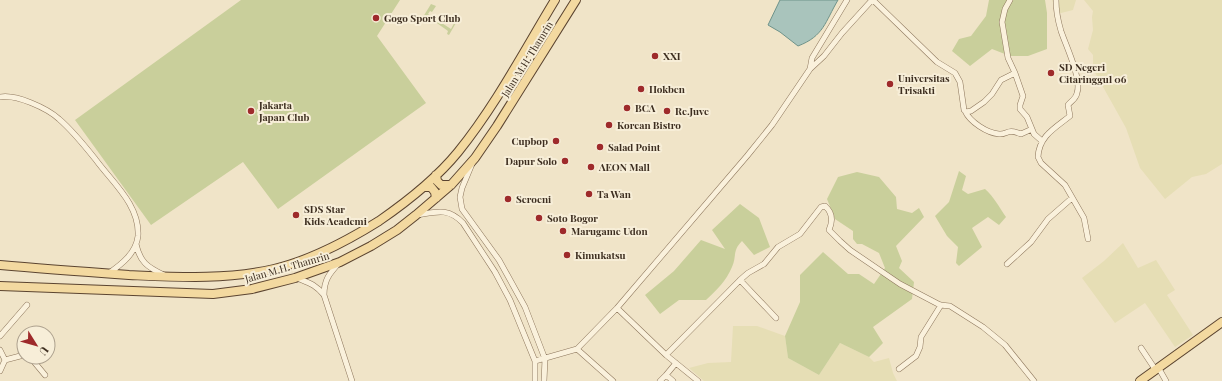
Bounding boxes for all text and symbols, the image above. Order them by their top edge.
place label: Gogo Sport Club [384,11,461,25]
marker: Gogo Sport Club [371,13,381,23]
street label: Jalan M.H. Thamrin [497,18,556,101]
place label: XXI [663,49,681,63]
marker: XXI [650,51,660,61]
place label: SD Negeri Citaringgul 06 [1059,60,1127,86]
marker: SD Negeri Citaringgul 06 [1046,68,1056,78]
place label: Universitas Trisakti [898,71,950,97]
marker: Universitas Trisakti [885,79,895,89]
place label: Hokben [649,82,686,96]
marker: Hokben [636,84,646,94]
place label: Jakarta Japan Club [258,98,309,124]
place label: BCA [635,101,656,115]
marker: BCA [622,103,632,113]
place label: Re.Juve [675,104,709,118]
marker: Jakarta Japan Club [246,106,256,116]
marker: Re.Juve [662,106,672,116]
place label: Korean Bistro [617,118,681,132]
marker: Korean Bistro [604,120,614,130]
place label: Cupbop [511,134,548,148]
marker: Cupbop [551,136,561,146]
place label: Salad Point [608,140,661,154]
marker: Salad Point [595,142,605,152]
place label: Dapur Solo [505,154,557,168]
marker: Dapur Solo [560,156,570,166]
place label: AEON Mall [598,160,650,174]
marker: AEON Mall [586,162,596,172]
place label: Ta Wan [597,187,632,201]
marker: Ta Wan [584,189,594,199]
place label: Seroeni [516,192,551,206]
marker: Seroeni [503,194,513,204]
place label: SDS Star Kids Academi [304,202,367,228]
marker: SDS Star Kids Academi [291,210,301,220]
place label: Soto Bogor [547,211,598,225]
marker: Soto Bogor [534,213,544,223]
place label: Marugame Udon [571,224,648,238]
marker: Marugame Udon [558,226,568,236]
street label: Jalan M.H. Thamrin [242,248,331,286]
place label: Kimukatsu [575,248,626,262]
marker: Kimukatsu [562,250,572,260]
north arrow [16,325,56,365]
text: U [36,344,53,359]

